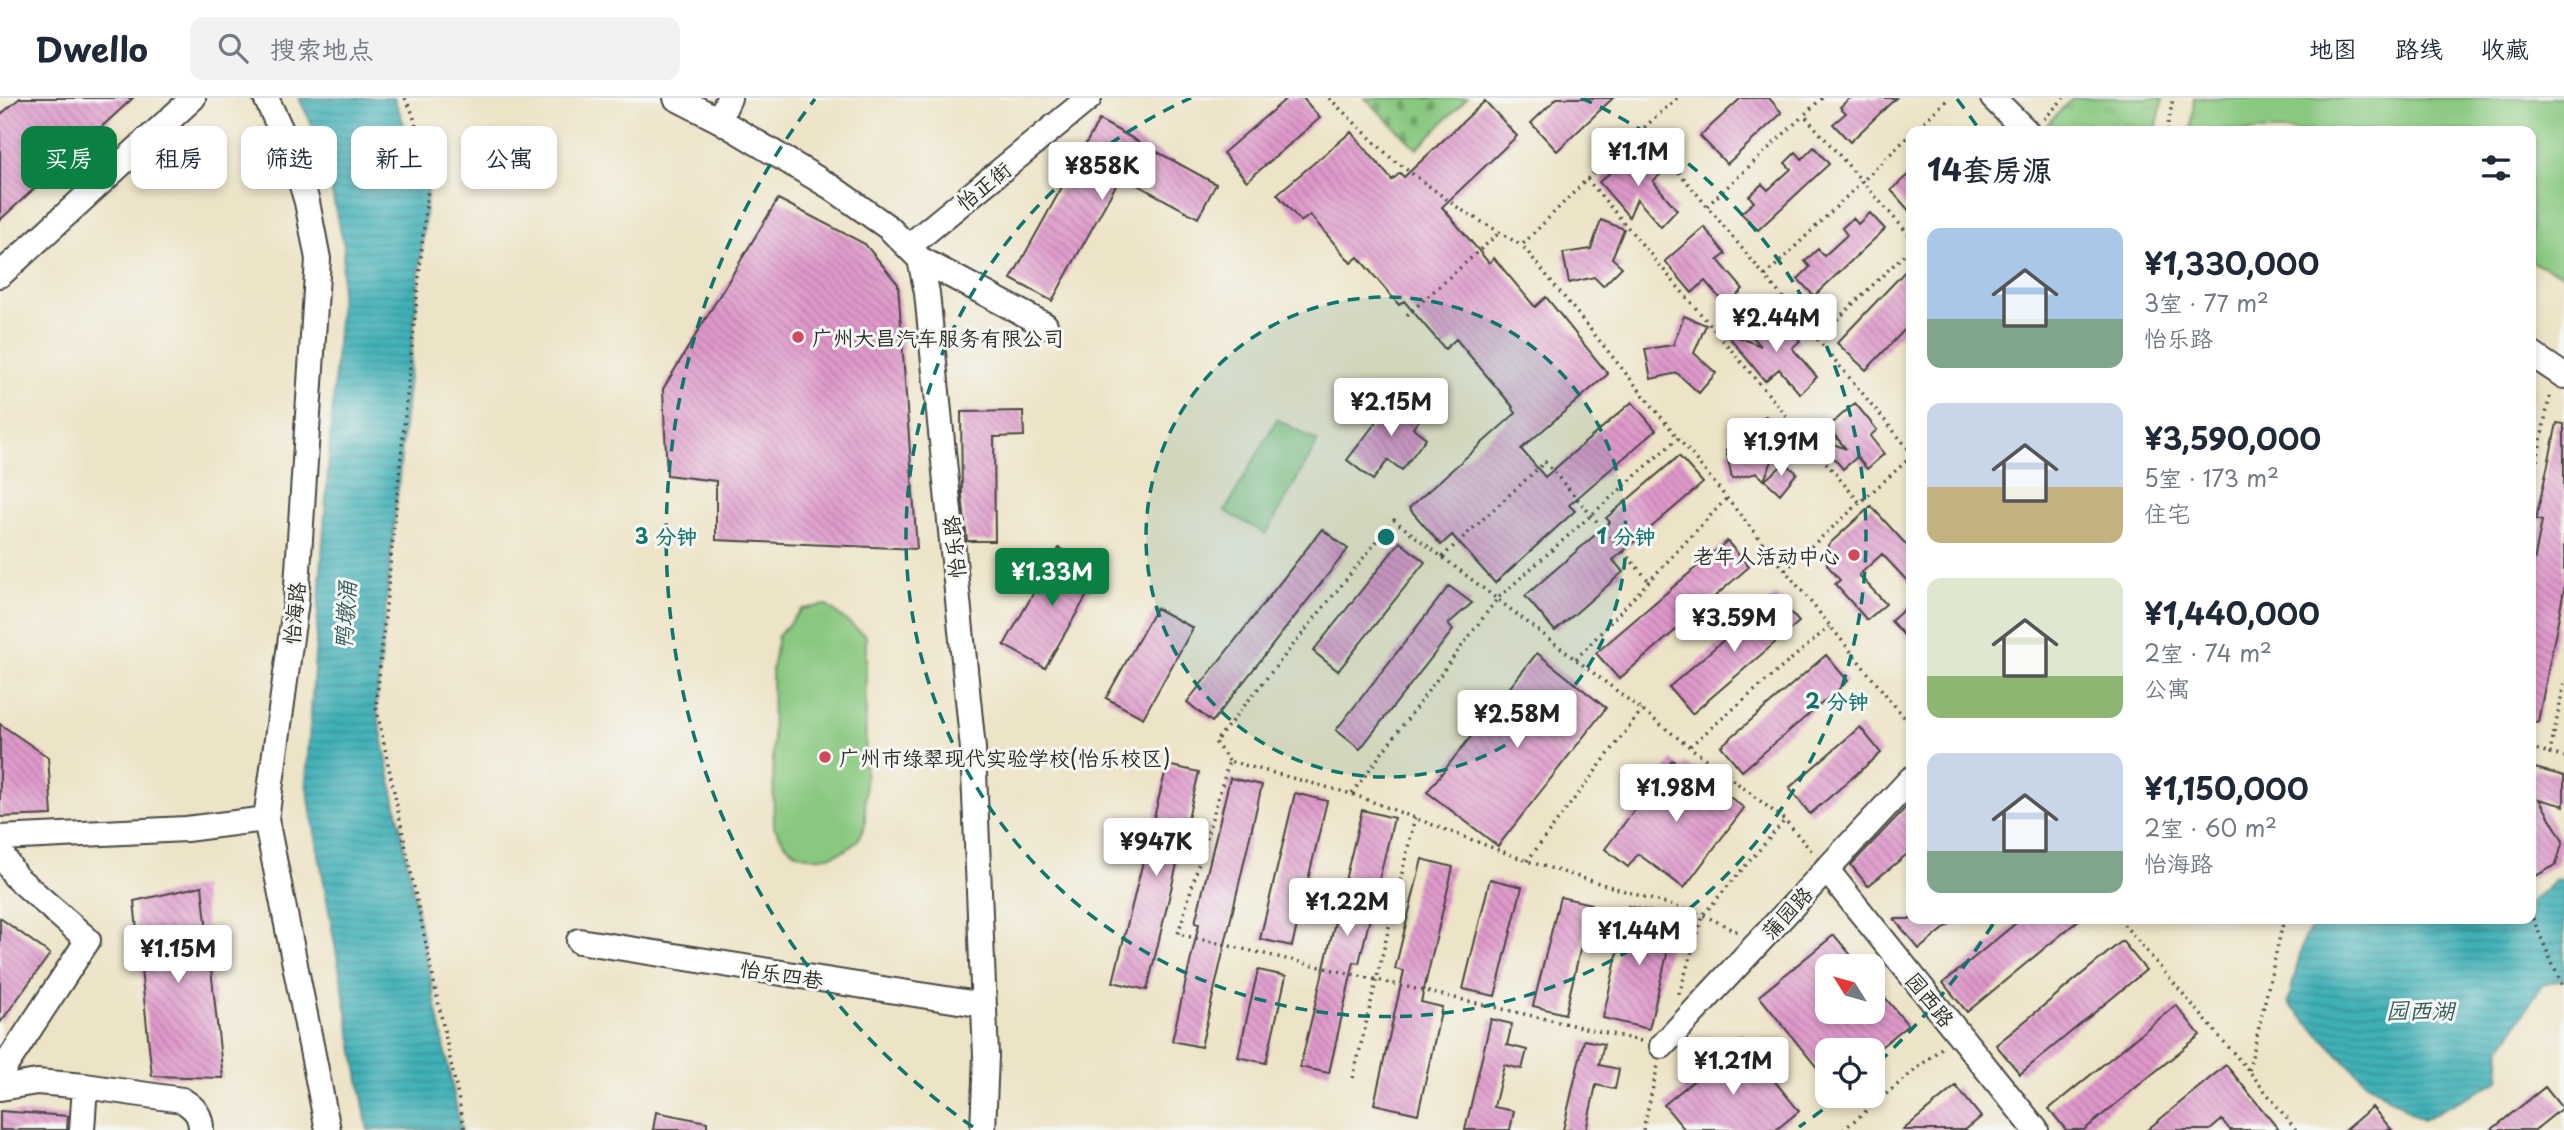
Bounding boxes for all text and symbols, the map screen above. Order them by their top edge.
search box [190,17,680,80]
text: Dwello [35,23,148,73]
icon: search [214,29,252,67]
text: 搜索地点 [270,29,374,68]
text: 地图 [2309,30,2357,66]
text: 路线 [2395,30,2443,66]
text: 收藏 [2481,30,2529,66]
chip: 买房 [21,126,117,189]
chip: 租房 [131,126,227,189]
chip: 筛选 [241,126,337,189]
chip: 新上 [351,126,447,189]
chip: 公寓 [461,126,557,189]
pin: ¥1.1M [1589,129,1687,188]
text: ¥1.1M [1607,133,1669,168]
pin: ¥858K [1053,142,1151,202]
text: 14套房源 [1927,146,2052,191]
text: ¥858K [1064,147,1140,182]
icon: filters [2477,149,2515,187]
street label: 怡正街 [948,153,1018,217]
text: ¥1,330,000 [2144,240,2319,285]
icon: home [1983,256,2067,340]
text: 3室 · 77 m² [2144,285,2269,320]
pin: ¥2.44M [1719,294,1833,354]
text: ¥2.44M [1732,299,1820,334]
text: 怡乐路 [2144,320,2213,355]
place label: 广州大昌汽车服务有限公司 [812,321,1064,353]
marker: 广州大昌汽车服务有限公司 [790,329,806,345]
pin: ¥2.15M [1334,378,1448,438]
text: ¥2.15M [1350,383,1432,418]
text: ¥3,590,000 [2144,415,2321,460]
pin: ¥1.91M [1724,418,1838,478]
text: ¥1.91M [1743,423,1819,458]
icon: home [1983,431,2067,515]
text: 5室 · 173 m² [2144,460,2279,495]
text: 住宅 [2144,495,2190,530]
street label: 怡乐路 [934,514,972,580]
text: 3 分钟 [635,519,697,551]
text: 1 分钟 [1597,519,1655,551]
centre of rings [1374,525,1398,549]
place label: 老年人活动中心 [1693,539,1840,571]
marker: 老年人活动中心 [1846,547,1862,563]
pin: ¥1.33M [995,548,1109,608]
text: ¥1.33M [1011,553,1093,588]
water label: 鸭墩涌 [324,578,364,651]
street label: 怡海路 [274,580,312,646]
text: ¥1,440,000 [2144,590,2320,635]
pin: ¥3.59M [1677,594,1791,654]
text: ¥3.59M [1691,599,1777,634]
icon: home [1983,606,2067,690]
text: 2室 · 74 m² [2144,635,2272,670]
text: 公寓 [2144,670,2190,705]
text: 2 分钟 [1805,684,1869,716]
pin: ¥2.58M [1460,690,1574,750]
text: ¥2.58M [1474,695,1560,730]
place label: 广州市绿翠现代实验学校(怡乐校区) [839,741,1171,773]
marker: 广州市绿翠现代实验学校(怡乐校区) [817,749,833,765]
pin: ¥1.98M [1619,764,1733,824]
text: ¥1,150,000 [2144,765,2309,810]
text: ¥1.98M [1636,769,1716,804]
icon: home [1983,781,2067,865]
text: 2室 · 60 m² [2144,810,2277,845]
pin: ¥947K [1107,818,1205,878]
text: ¥947K [1120,823,1192,858]
text: 怡海路 [2144,845,2213,880]
pin: ¥1.22M [1290,878,1404,938]
street label: 蒲园路 [1753,878,1819,946]
text: ¥1.22M [1305,883,1389,918]
pin: ¥1.44M [1582,908,1696,967]
text: ¥1.44M [1598,912,1680,947]
pin: ¥1.15M [121,926,235,985]
text: ¥1.15M [140,930,216,965]
street label: 怡乐四巷 [738,951,826,995]
north arrow [1815,954,1885,1024]
map controls [1815,954,1885,1108]
street label: 园西路 [1899,964,1963,1034]
water label: 园西湖 [2386,992,2457,1027]
pin: ¥1.21M [1676,1038,1790,1097]
button: locate [1815,1038,1885,1108]
text: ¥1.21M [1694,1042,1772,1077]

